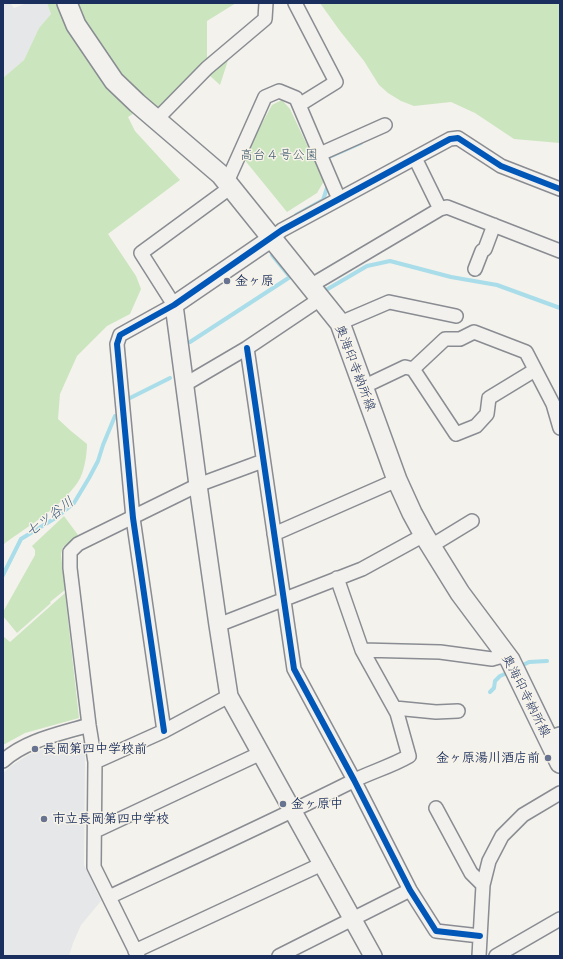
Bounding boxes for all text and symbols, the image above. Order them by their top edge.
park label: 高台４号公園 [240,147,318,163]
place label: 金ヶ原 [235,273,274,289]
marker: 金ヶ原 [222,276,232,286]
street label: 奥海印寺納所線 [331,323,379,413]
water label: 七ツ谷川 [23,493,77,541]
street label: 奥海印寺納所線 [498,652,554,740]
place label: 長岡第四中学校前 [43,741,147,757]
marker: 長岡第四中学校前 [30,744,40,754]
place label: 金ヶ原湯川酒店前 [436,750,540,766]
marker: 金ヶ原湯川酒店前 [543,753,553,763]
place label: 金ヶ原中 [291,796,343,812]
marker: 金ヶ原中 [278,799,288,809]
place label: 市立長岡第四中学校 [52,811,169,827]
marker: 市立長岡第四中学校 [39,814,49,824]

